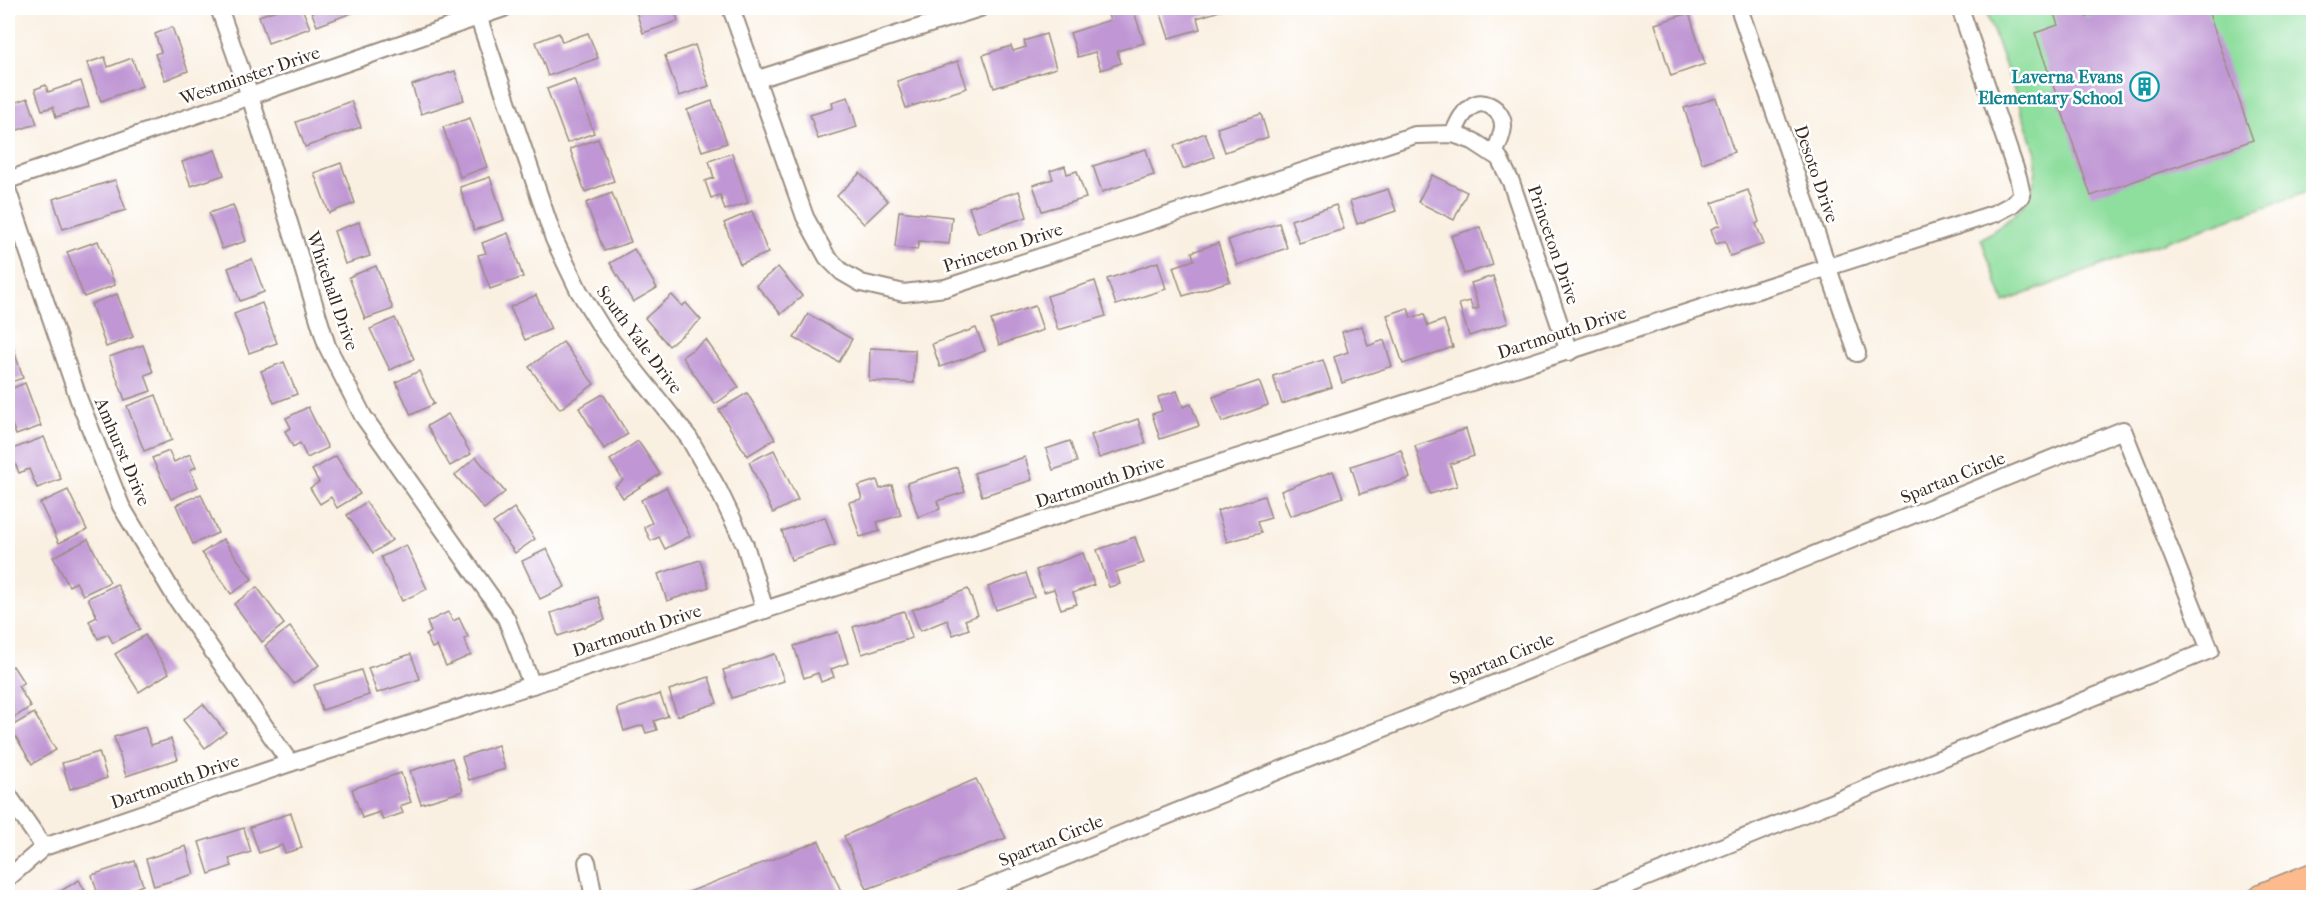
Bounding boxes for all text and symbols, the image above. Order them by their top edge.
street label: Westminster Drive [176,42,323,110]
place label: Laverna Evans Elementary School [1978,67,2124,109]
building icon: Laverna Evans Elementary School [2128,71,2160,103]
street label: Desoto Drive [1790,122,1843,226]
street label: Princeton Drive [1523,183,1583,307]
street label: Princeton Drive [940,219,1066,277]
street label: Whitehall Drive [301,228,362,353]
street label: South Yale Drive [592,282,686,398]
street label: Dartmouth Drive [1495,302,1629,364]
street label: Amhurst Drive [89,394,154,509]
street label: Spartan Circle [1898,447,2008,508]
street label: Dartmouth Drive [1033,451,1167,513]
street label: Dartmouth Drive [570,600,704,662]
street label: Spartan Circle [1447,628,1557,689]
street label: Dartmouth Drive [108,750,242,814]
street label: Spartan Circle [996,810,1106,871]

